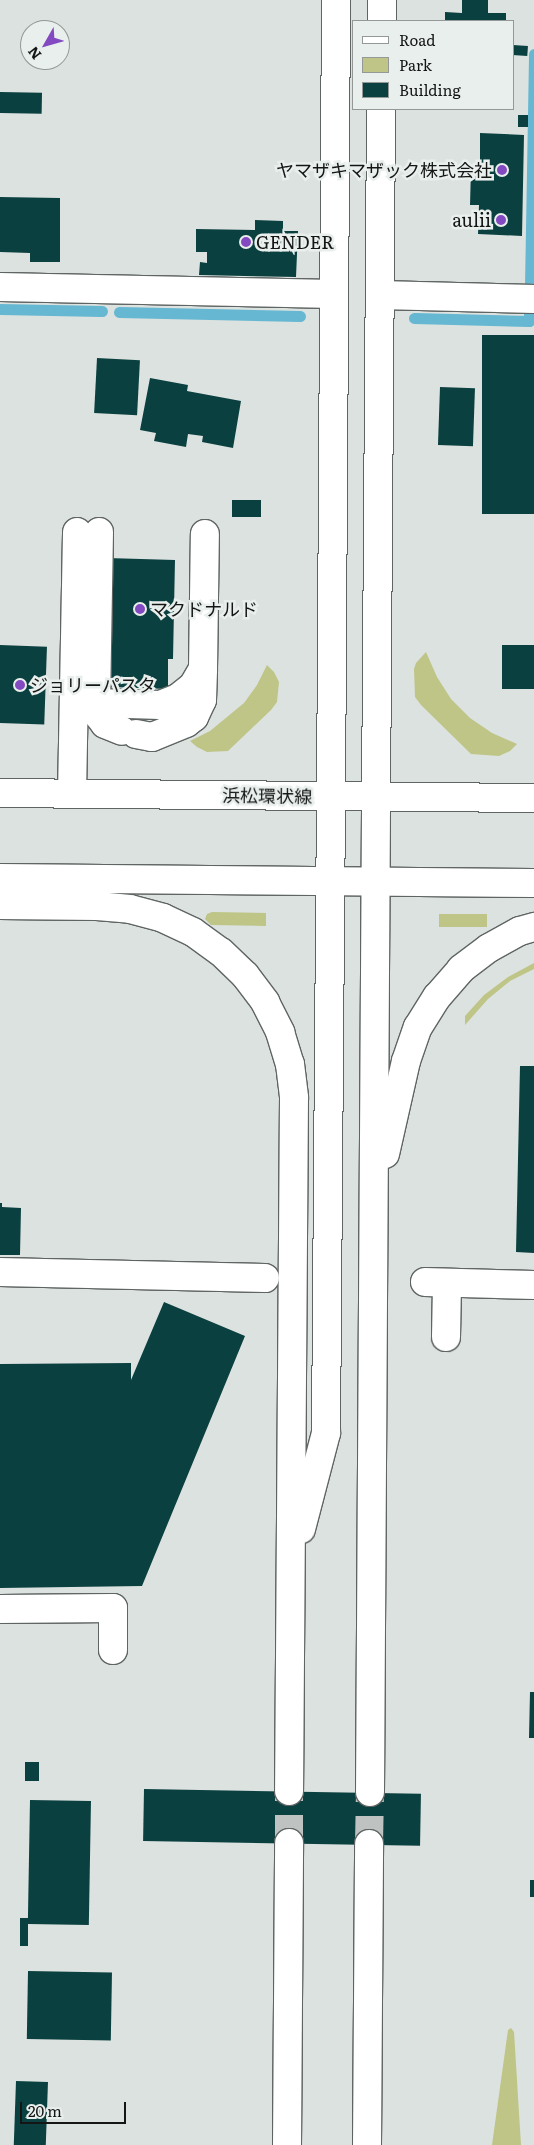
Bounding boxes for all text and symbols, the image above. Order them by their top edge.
north arrow [20,20,70,70]
legend [352,20,514,110]
text: Road [399,28,435,51]
text: N [22,43,45,64]
text: Park [399,53,432,76]
text: Building [399,78,461,101]
place label: ヤマザキマザック株式会社 [276,159,492,181]
marker: ヤマザキマザック株式会社 [496,164,508,176]
place label: aulii [452,209,491,231]
marker: aulii [495,214,507,226]
place label: GENDER [256,231,334,253]
marker: GENDER [240,236,252,248]
place label: マクドナルド [150,598,258,620]
marker: マクドナルド [134,603,146,615]
place label: ジョリーパスタ [30,674,156,696]
marker: ジョリーパスタ [14,679,26,691]
street label: 浜松環状線 [222,784,312,808]
scale bar [22,2092,129,2124]
text: 20 m [28,2099,62,2122]

